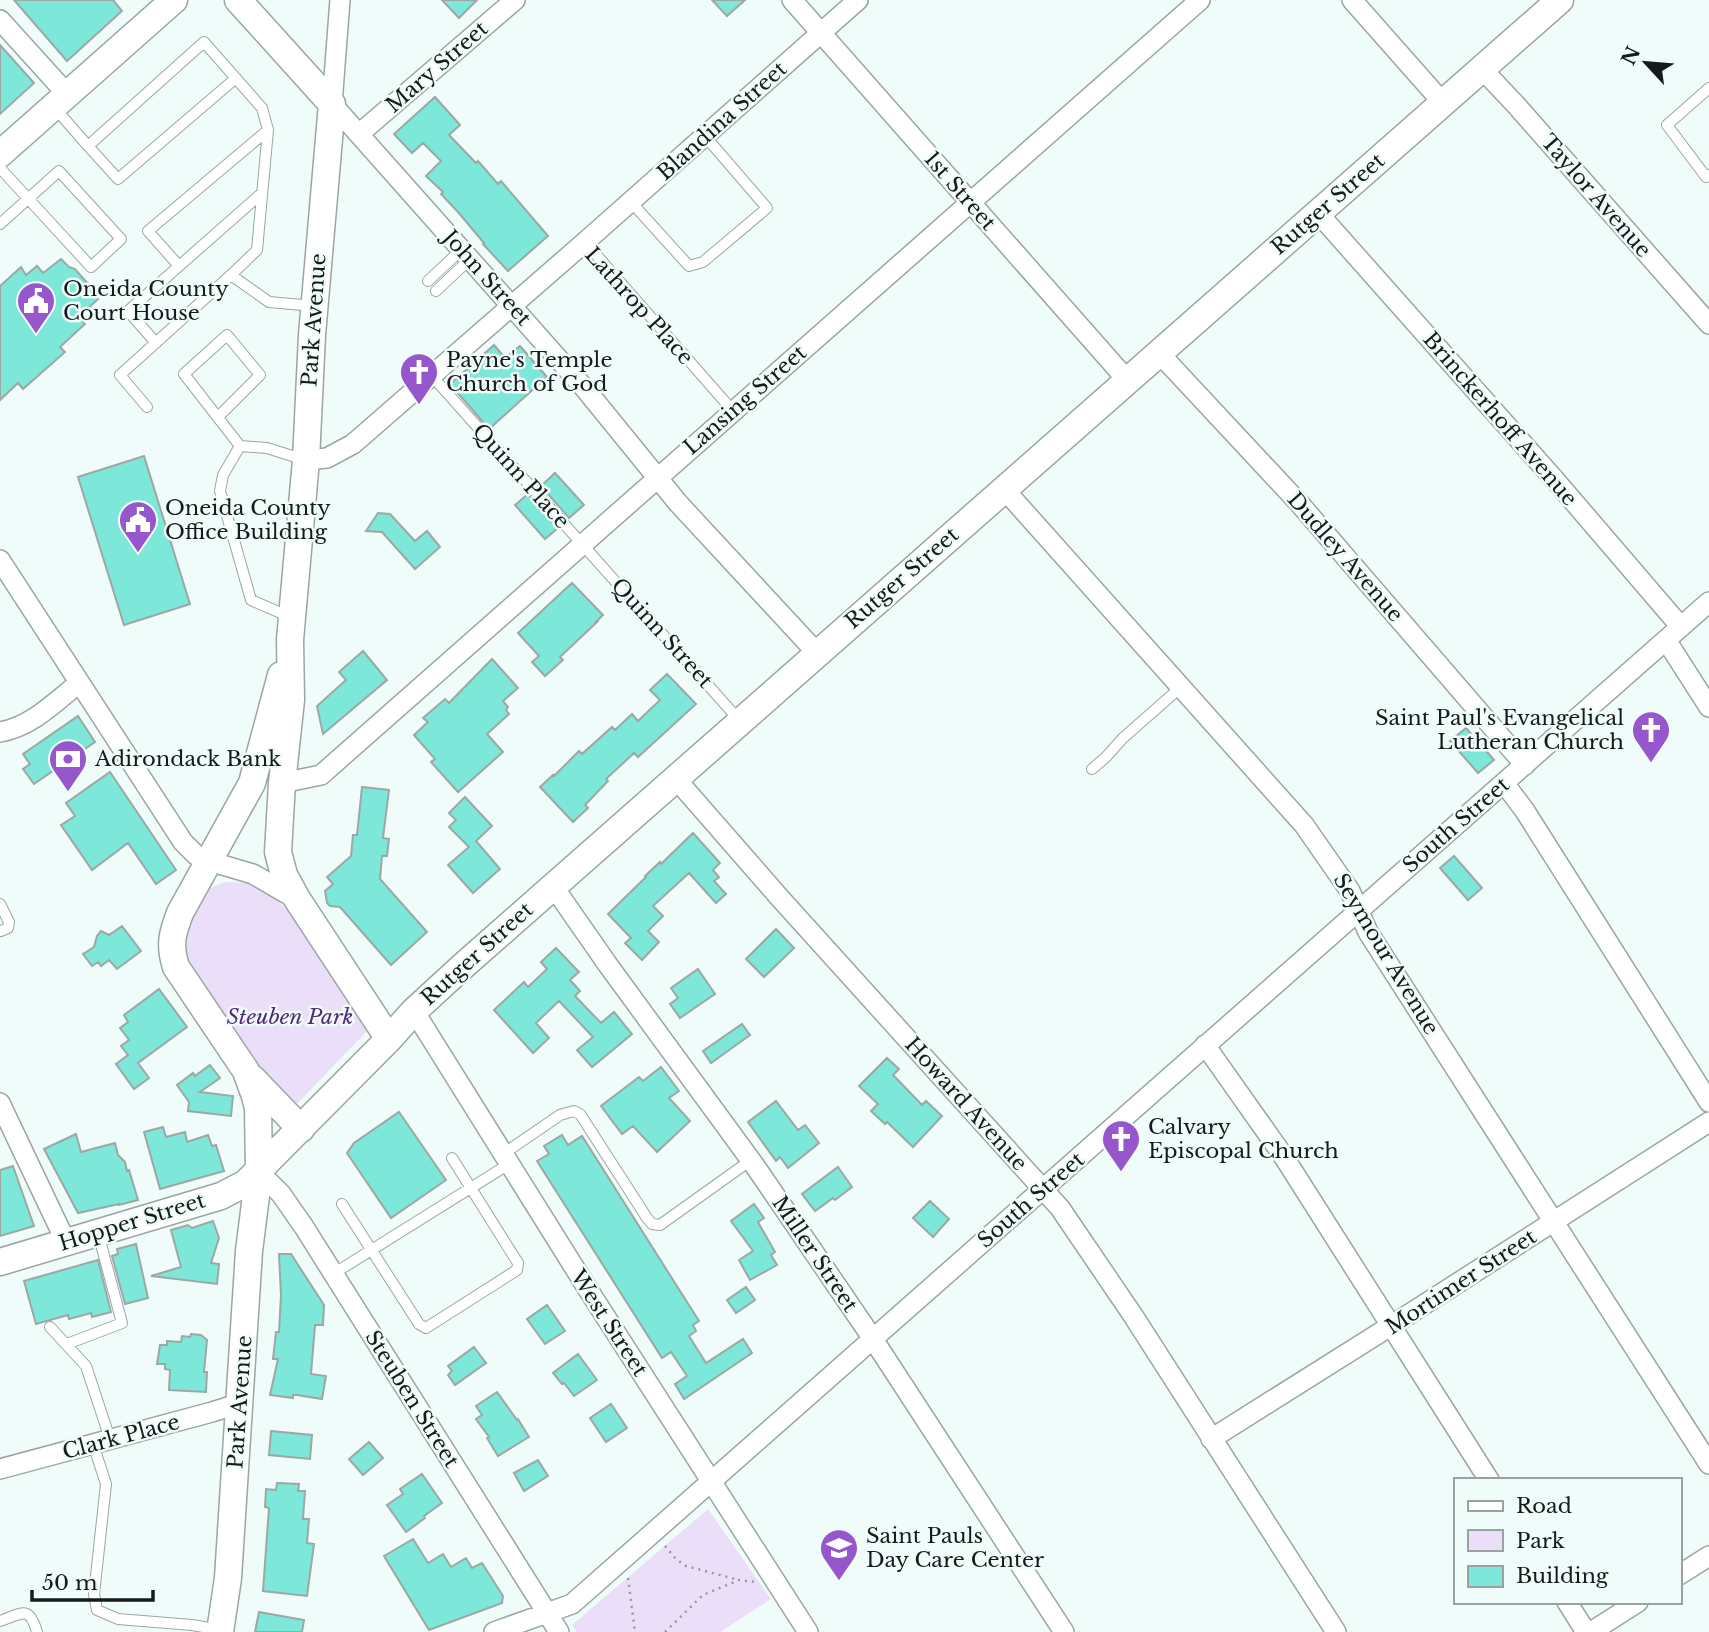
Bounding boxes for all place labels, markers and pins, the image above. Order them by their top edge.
place label: Oneida County Court House [63,276,229,326]
public building icon: Oneida County Court House [15,280,57,335]
place label: Payne's Temple Church of God [446,347,612,397]
church icon: Payne's Temple Church of God [398,351,440,406]
place label: Oneida County Office Building [165,495,331,545]
public building icon: Oneida County Office Building [117,499,159,554]
place label: Saint Paul's Evangelical Lutheran Church [1375,705,1624,755]
church icon: Saint Paul's Evangelical Lutheran Church [1630,709,1672,764]
bank icon: Adirondack Bank [47,738,89,793]
place label: Adirondack Bank [94,746,281,772]
place label: Calvary Episcopal Church [1148,1114,1339,1164]
church icon: Calvary Episcopal Church [1100,1118,1142,1173]
place label: Saint Pauls Day Care Center [866,1523,1044,1573]
school or university icon: Saint Pauls Day Care Center [818,1527,860,1582]

